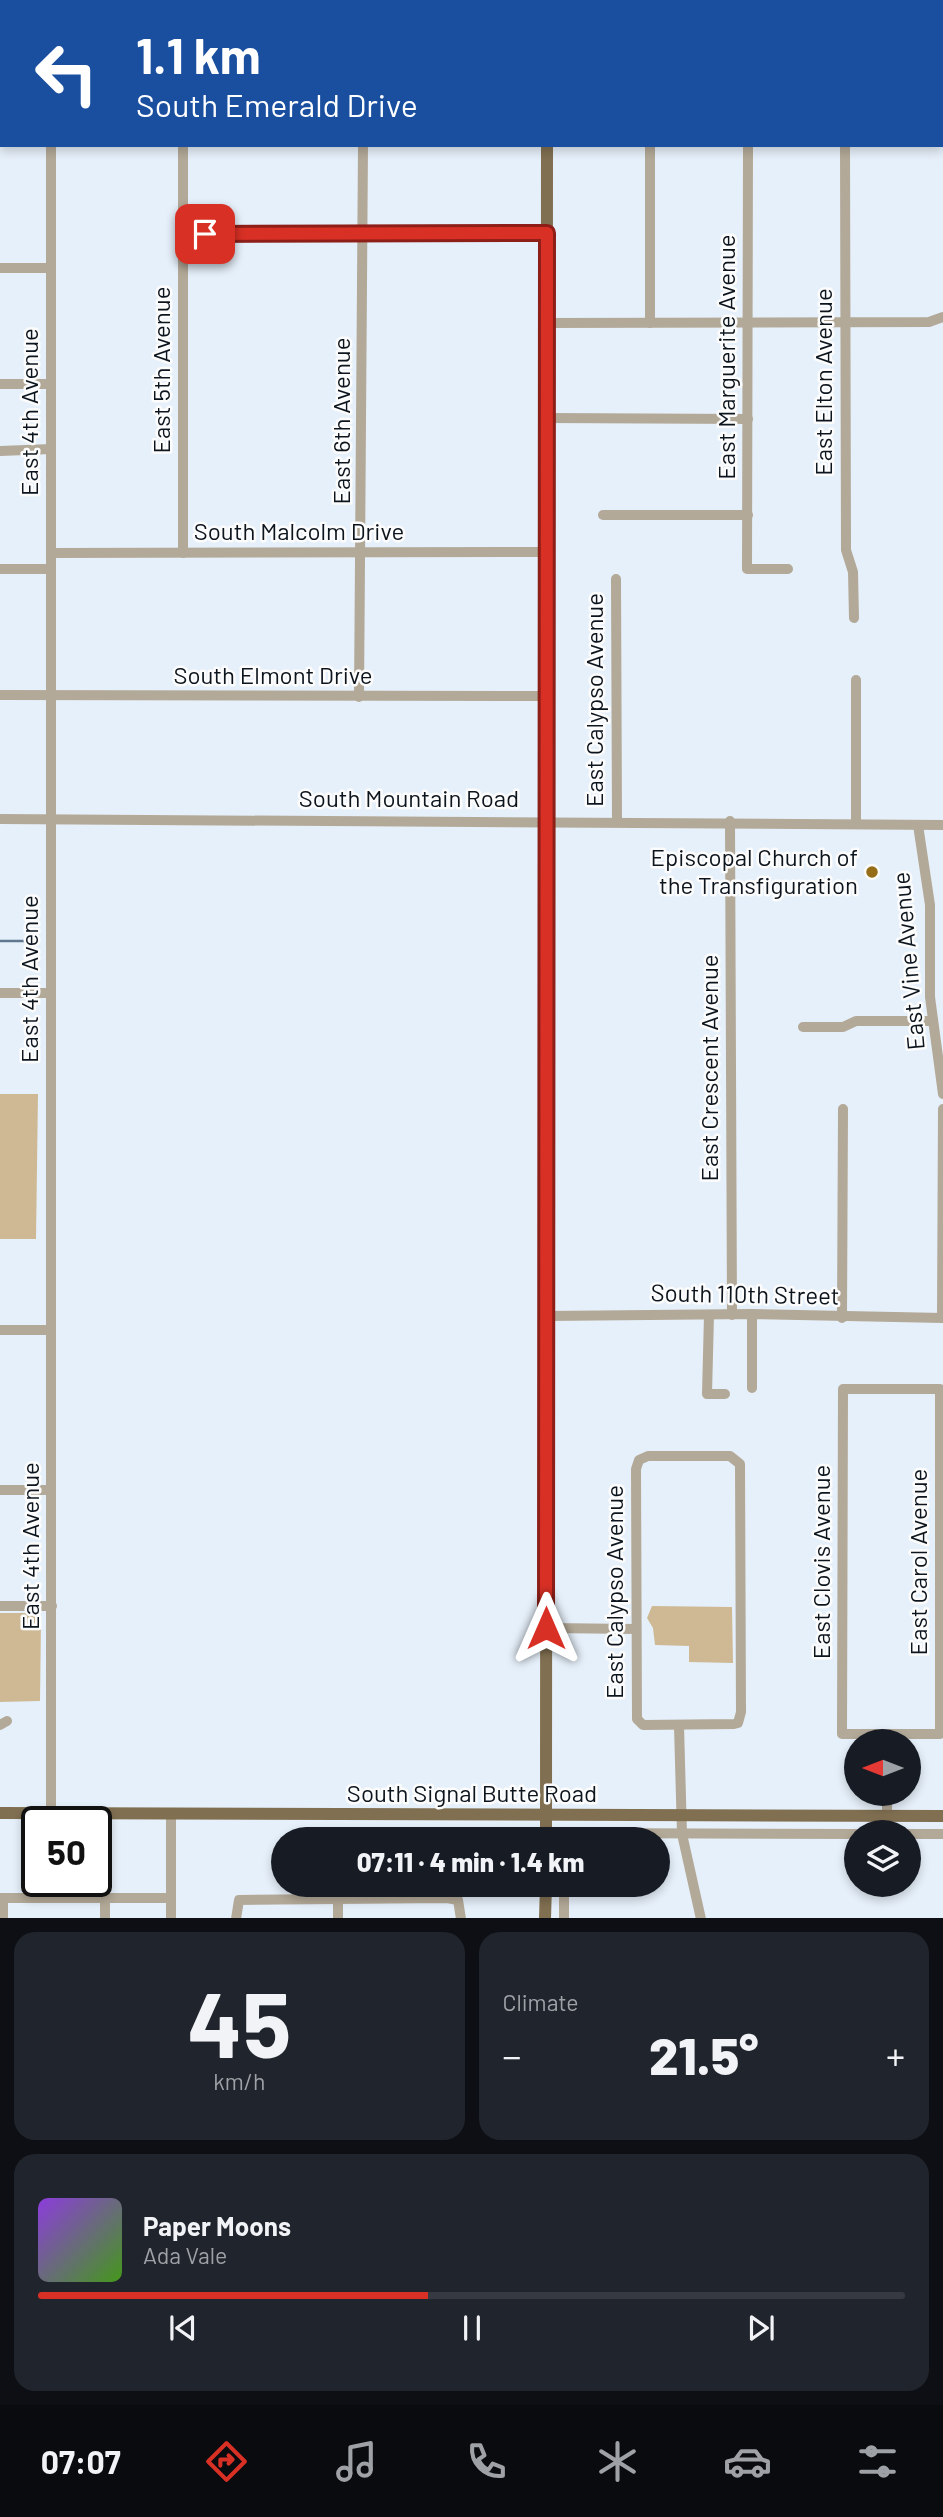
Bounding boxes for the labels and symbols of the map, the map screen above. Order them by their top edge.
pin [175,204,235,264]
street label: East Marguerite Avenue [711,234,740,480]
street label: East 5th Avenue [146,287,175,453]
street label: East Elton Avenue [808,288,837,476]
street label: East 4th Avenue [14,328,43,496]
street label: East 6th Avenue [326,338,355,504]
street label: South Malcolm Drive [194,516,404,545]
street label: East Calypso Avenue [579,593,608,807]
street label: South Elmont Drive [173,660,373,689]
street label: South Mountain Road [299,783,519,812]
place label: Episcopal Church of the Transfiguration [651,842,858,899]
marker: Episcopal Church of the Transfiguration [864,864,880,880]
street label: East Vine Avenue [885,871,930,1051]
street label: East 4th Avenue [14,895,43,1063]
street label: East Crescent Avenue [694,954,723,1182]
street label: South 110th Street [650,1277,840,1310]
street label: East 4th Avenue [15,1462,44,1630]
street label: East Clovis Avenue [806,1465,835,1659]
street label: East Carol Avenue [903,1469,932,1655]
street label: East Calypso Avenue [599,1485,628,1699]
position arrow [509,1591,583,1665]
north arrow [844,1729,920,1806]
street label: South Signal Butte Road [347,1778,597,1807]
speed limit sign: 50 [21,1806,112,1897]

